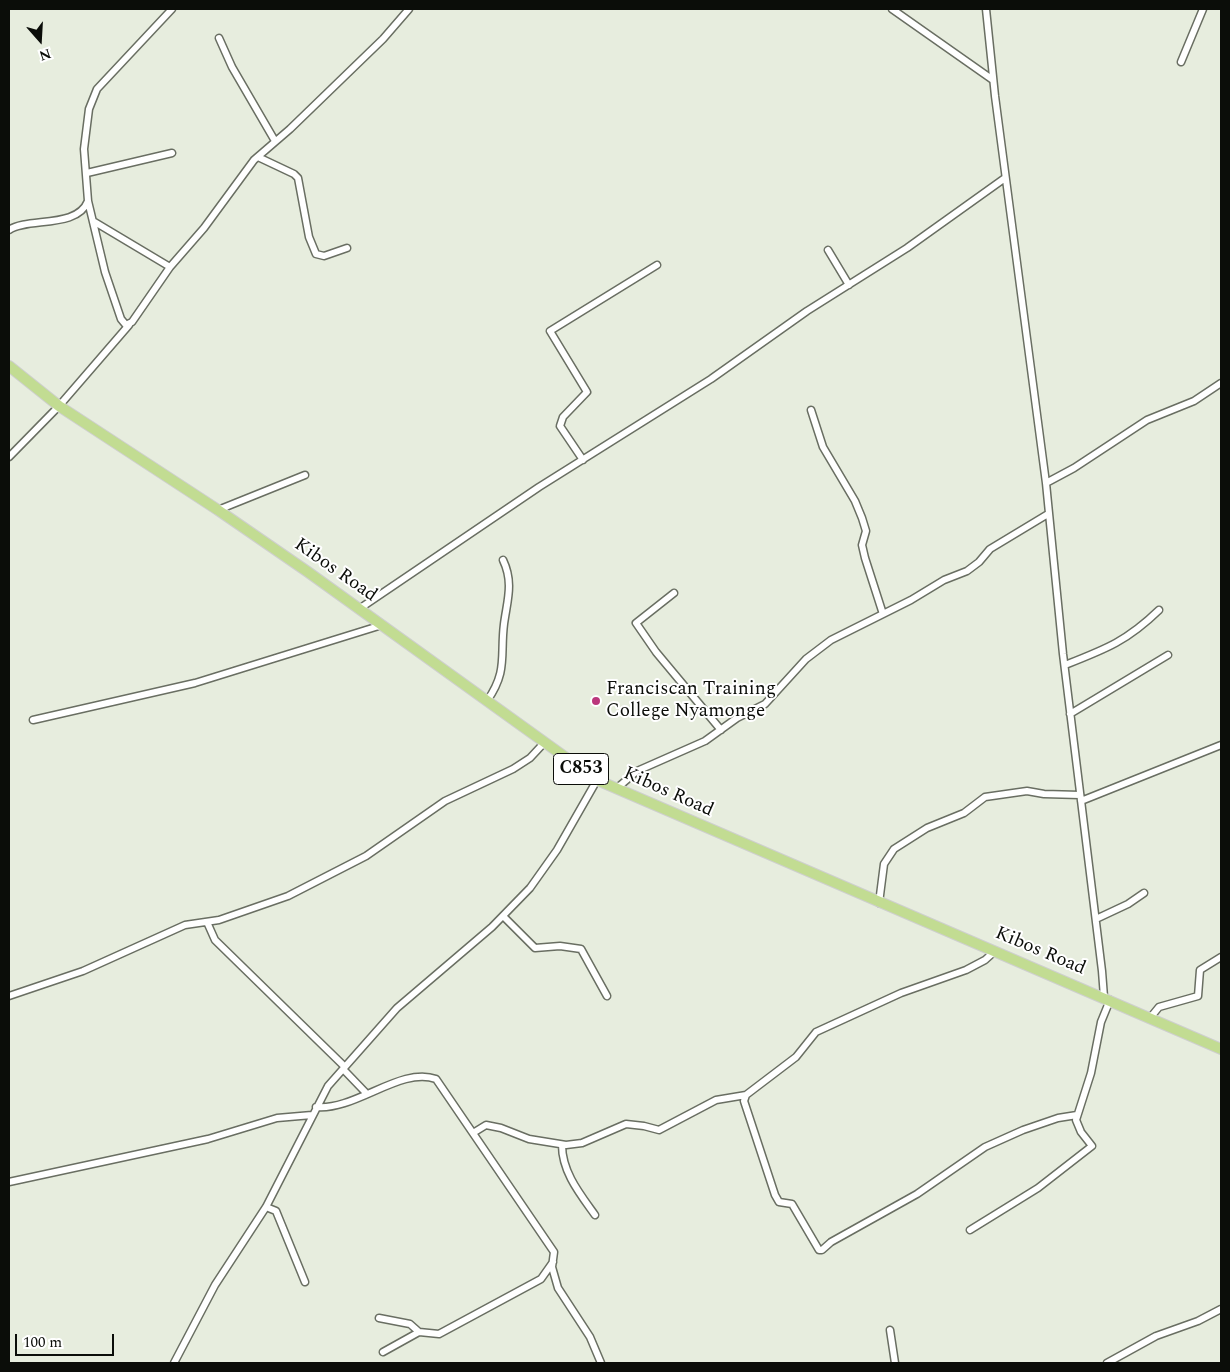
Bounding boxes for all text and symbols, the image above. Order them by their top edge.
north arrow [15,15,65,65]
text: N [36,43,54,66]
street label: Kibos Road [289,534,381,608]
place label: Franciscan Training College Nyamonge [606,679,776,723]
marker: Franciscan Training College Nyamonge [590,695,602,707]
road number: C853 [554,754,608,784]
street label: Kibos Road [619,763,717,823]
street label: Kibos Road [991,923,1089,981]
scale bar [18,1324,116,1356]
text: 100 m [23,1331,62,1354]

